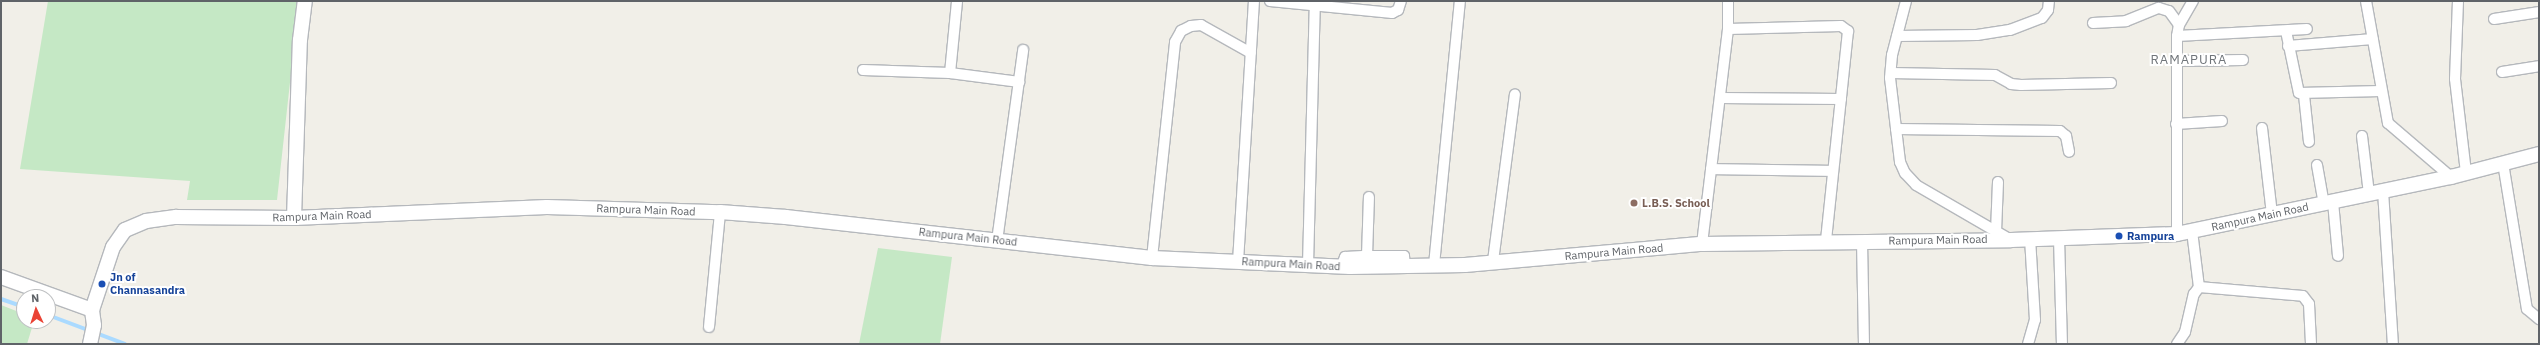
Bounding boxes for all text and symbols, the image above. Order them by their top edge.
district label: RAMAPURA [2151,52,2227,68]
place label: L.B.S. School [1642,196,1710,210]
marker: L.B.S. School [1629,198,1639,208]
street label: Rampura Main Road [2210,200,2310,234]
street label: Rampura Main Road [596,202,696,218]
street label: Rampura Main Road [272,208,372,224]
street label: Rampura Main Road [918,225,1018,249]
place label: Rampura [2127,229,2174,243]
marker: Rampura [2114,231,2124,241]
street label: Rampura Main Road [1888,233,1988,247]
street label: Rampura Main Road [1564,241,1664,263]
street label: Rampura Main Road [1241,255,1341,273]
place label: Jn of Channasandra [110,271,185,297]
marker: Jn of Channasandra [97,279,107,289]
north arrow [16,289,56,329]
text: N [31,291,40,305]

